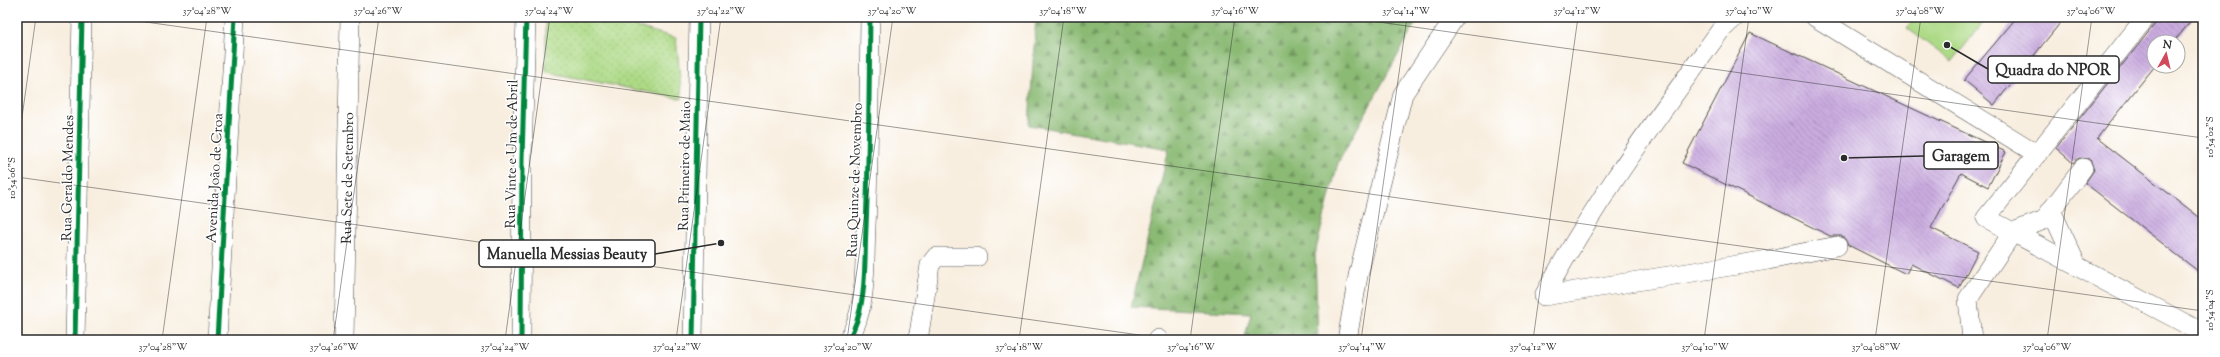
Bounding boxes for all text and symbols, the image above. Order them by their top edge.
text: 37°04'28"W [183,4,231,19]
text: 37°04'26"W [354,4,402,19]
text: 37°04'24"W [525,4,573,19]
text: 37°04'22"W [697,4,745,19]
text: 37°04'20"W [868,4,916,19]
text: 37°04'18"W [1039,4,1087,19]
text: 37°04'16"W [1211,4,1259,19]
text: 37°04'14"W [1382,4,1430,19]
text: 37°04'12"W [1553,4,1601,19]
text: 37°04'10"W [1725,4,1773,19]
text: 37°04'08"W [1896,4,1944,19]
text: 37°04'06"W [2067,4,2115,19]
north arrow [2146,34,2186,74]
text: N [2161,36,2173,54]
callout: Quadra do NPOR [1988,56,2119,83]
text: Quadra do NPOR [1995,61,2111,82]
street label: Rua Vinte e Um de Abril [502,79,524,229]
street label: Rua Primeiro de Maio [675,101,697,231]
street label: Rua Quinze de Novembro [843,102,869,258]
street label: Avenida João de Croa [203,112,229,243]
street label: Rua Sete de Setembro [338,112,360,244]
street label: Rua Geraldo Mendes [58,115,80,241]
text: 10°54'02"S [2203,116,2218,158]
callout: Garagem [1924,142,1998,169]
text: Garagem [1932,147,1991,168]
text: 10°54'06"S [5,157,20,199]
callout: Manuella Messias Beauty [479,240,655,267]
text: Manuella Messias Beauty [487,245,648,266]
text: 10°54'04"S [2203,289,2218,331]
text: 37°04'28"W [139,340,187,355]
text: 37°04'26"W [310,340,358,355]
text: 37°04'24"W [481,340,529,355]
text: 37°04'22"W [653,340,701,355]
text: 37°04'20"W [824,340,872,355]
text: 37°04'18"W [995,340,1043,355]
text: 37°04'16"W [1167,340,1215,355]
text: 37°04'14"W [1338,340,1386,355]
text: 37°04'12"W [1509,340,1557,355]
text: 37°04'10"W [1681,340,1729,355]
text: 37°04'08"W [1852,340,1900,355]
text: 37°04'06"W [2023,340,2071,355]

